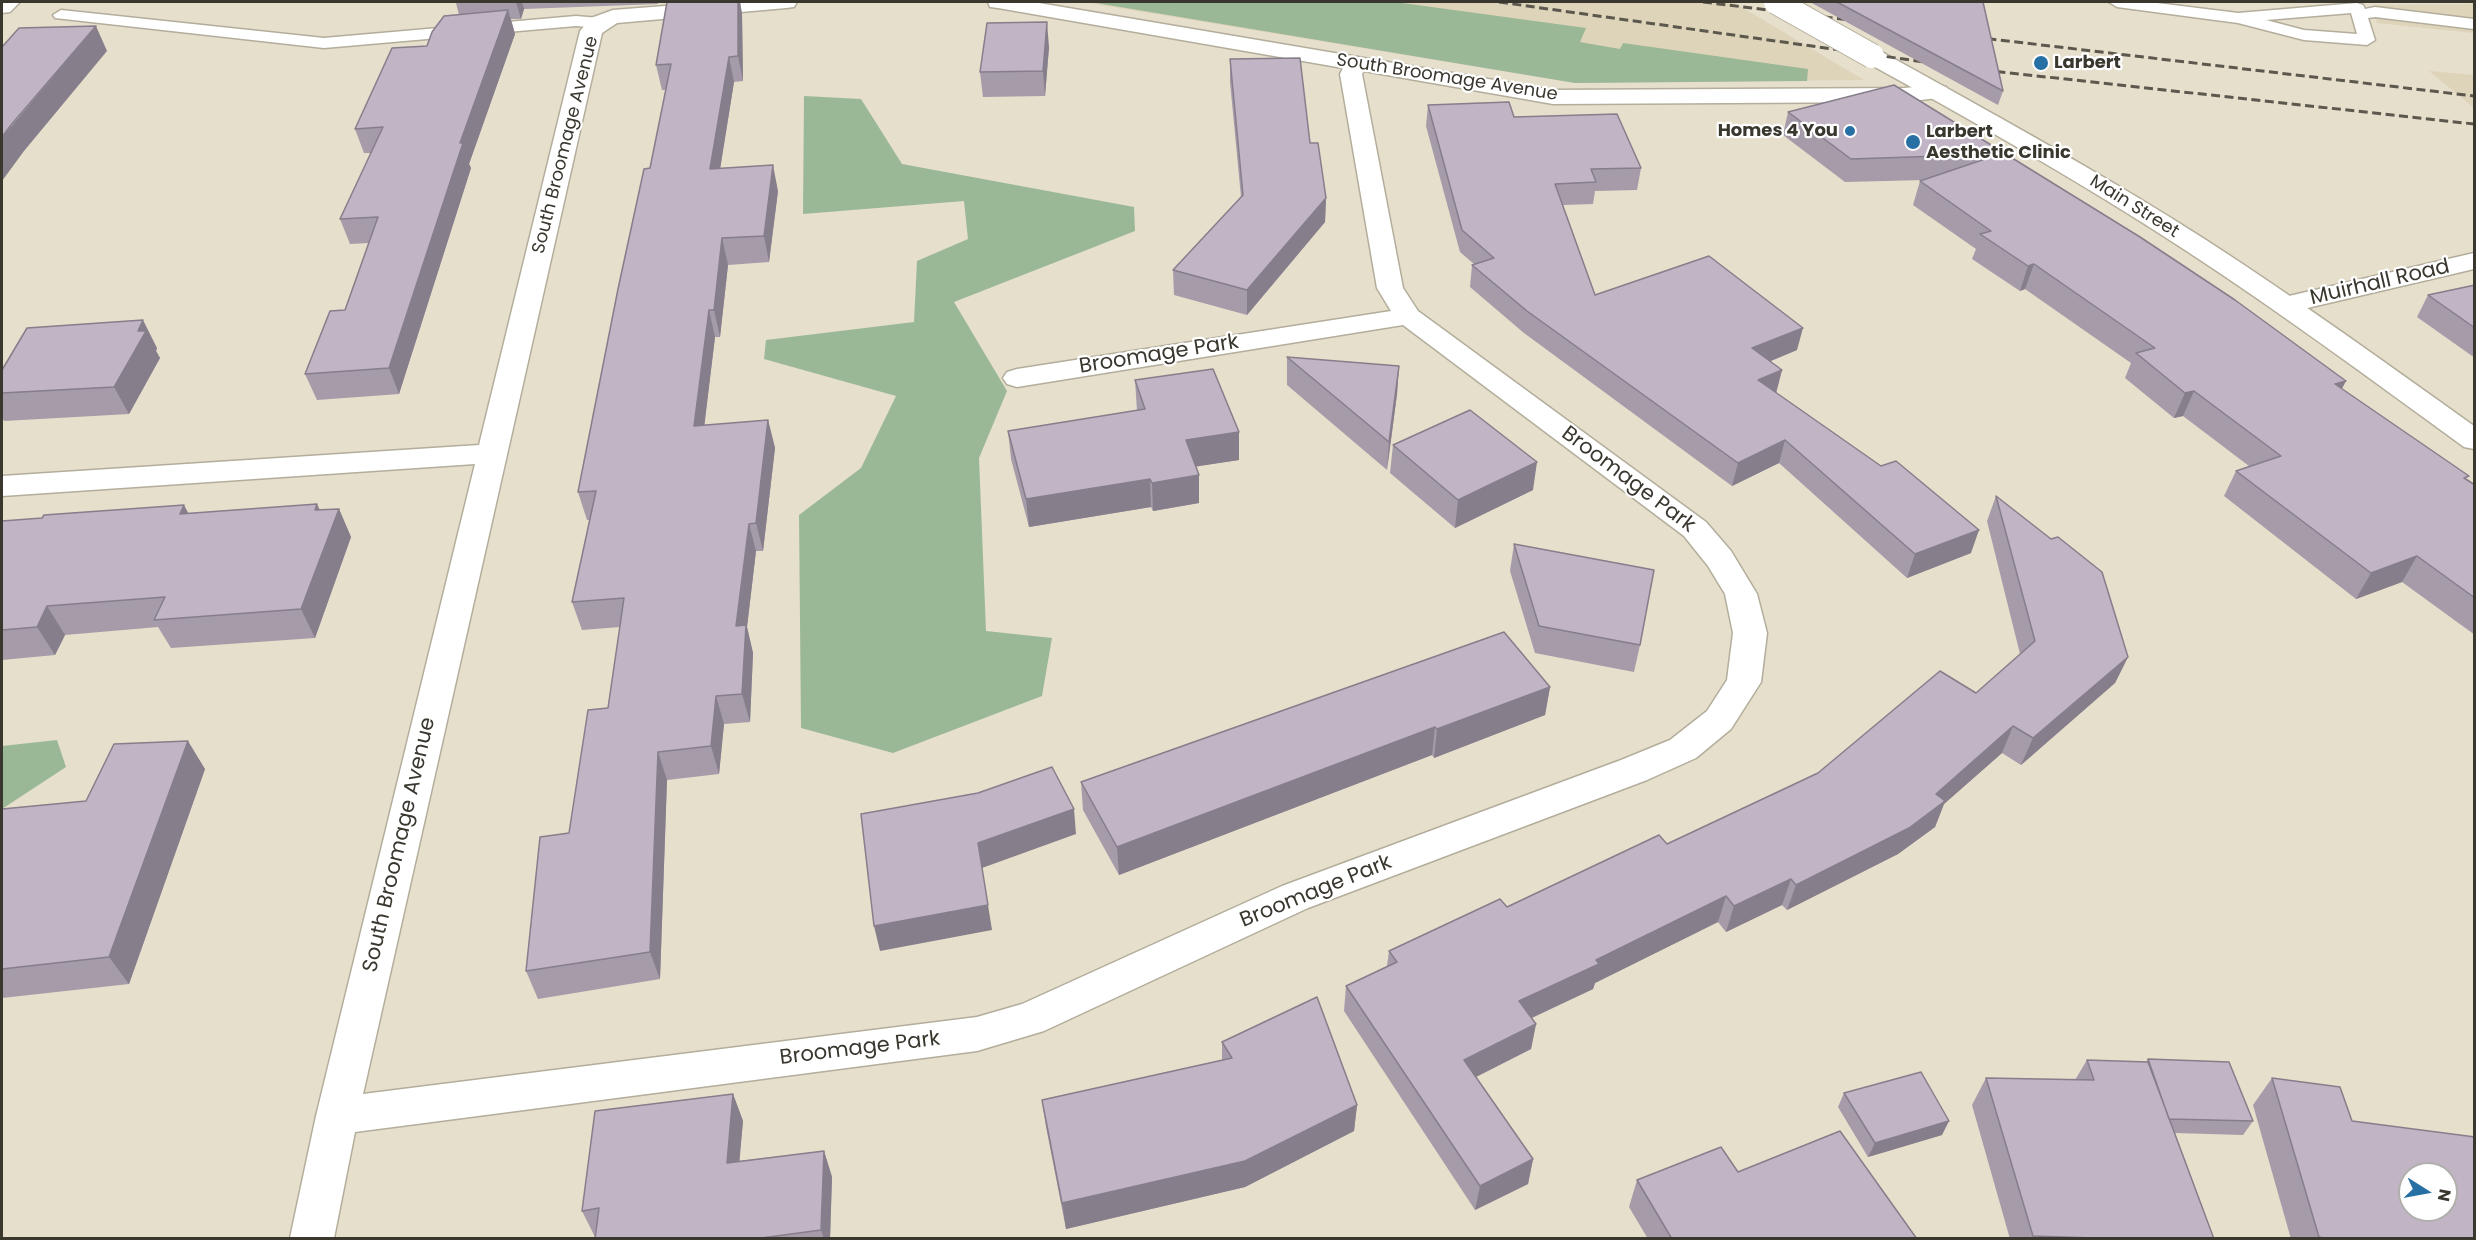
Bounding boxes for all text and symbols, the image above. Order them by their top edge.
street label: South Broomage Avenue [528,34,604,256]
street label: South Broomage Avenue [1335,50,1559,106]
place label: Larbert [2054,52,2121,74]
marker: Larbert [2032,54,2050,72]
place label: Homes 4 You [1718,120,1838,142]
place label: Larbert Aesthetic Clinic [1926,121,2071,164]
marker: Homes 4 You [1843,124,1857,138]
marker: Larbert Aesthetic Clinic [1904,133,1922,151]
street label: Main Street [2085,171,2183,243]
street label: Muirhall Road [2308,255,2452,311]
street label: Broomage Park [1077,330,1241,380]
street label: Broomage Park [1556,421,1700,539]
street label: South Broomage Avenue [358,715,442,975]
street label: Broomage Park [1237,850,1395,934]
street label: Broomage Park [778,1027,942,1071]
north arrow [2398,1162,2458,1222]
text: N [2432,1187,2457,1203]

